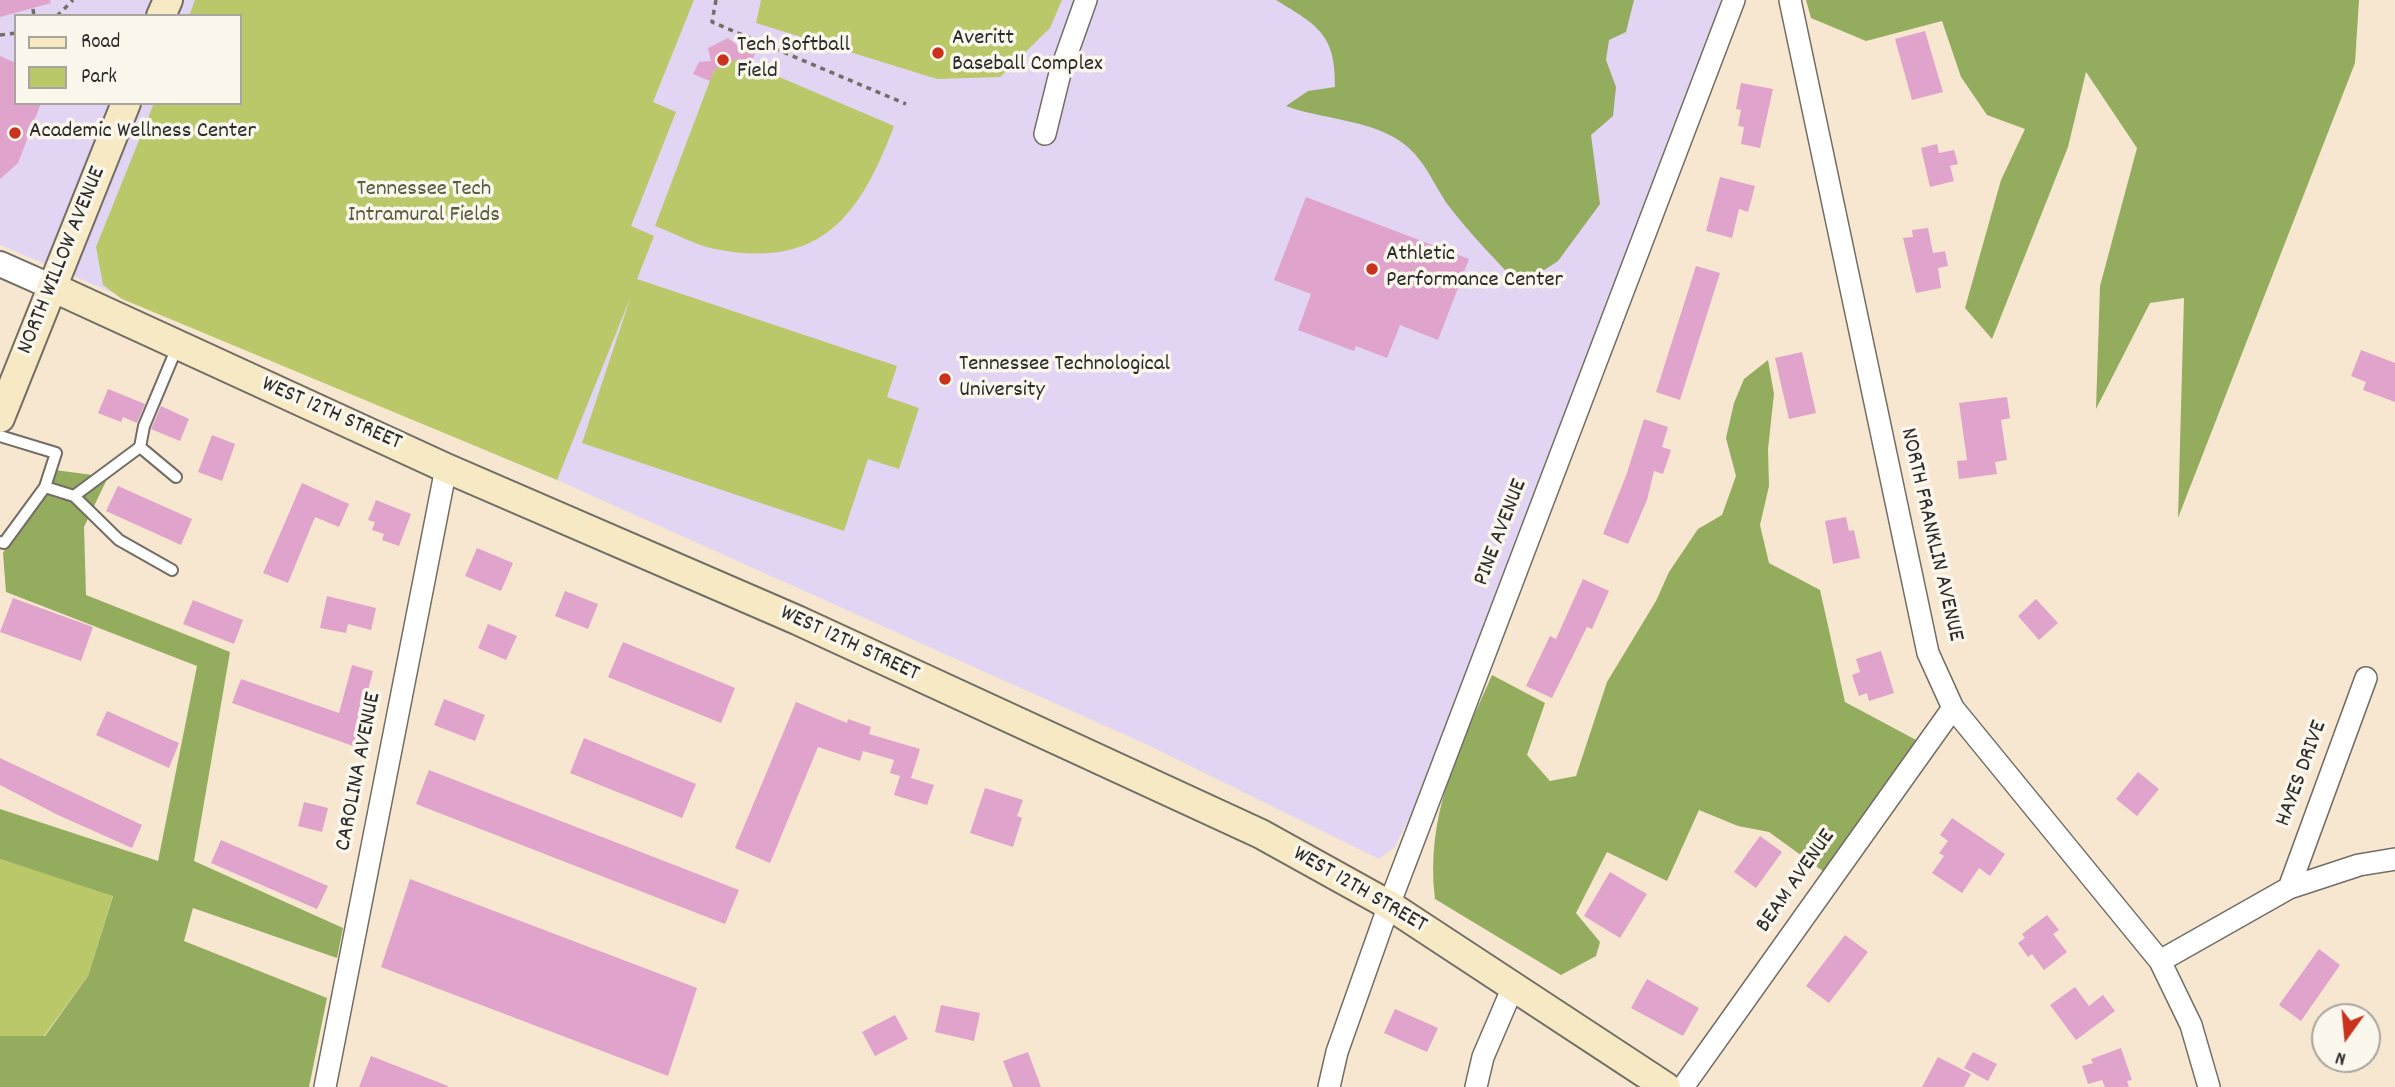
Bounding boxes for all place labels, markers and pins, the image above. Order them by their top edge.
place label: Averitt Baseball Complex [952,26,1103,80]
place label: Tech Softball Field [737,33,850,87]
marker: Averitt Baseball Complex [930,45,946,61]
marker: Tech Softball Field [715,52,731,68]
place label: Academic Wellness Center [29,119,256,147]
marker: Academic Wellness Center [7,125,23,141]
place label: Athletic Performance Center [1386,242,1563,296]
marker: Athletic Performance Center [1364,261,1380,277]
place label: Tennessee Technological University [959,352,1170,406]
marker: Tennessee Technological University [937,371,953,387]

